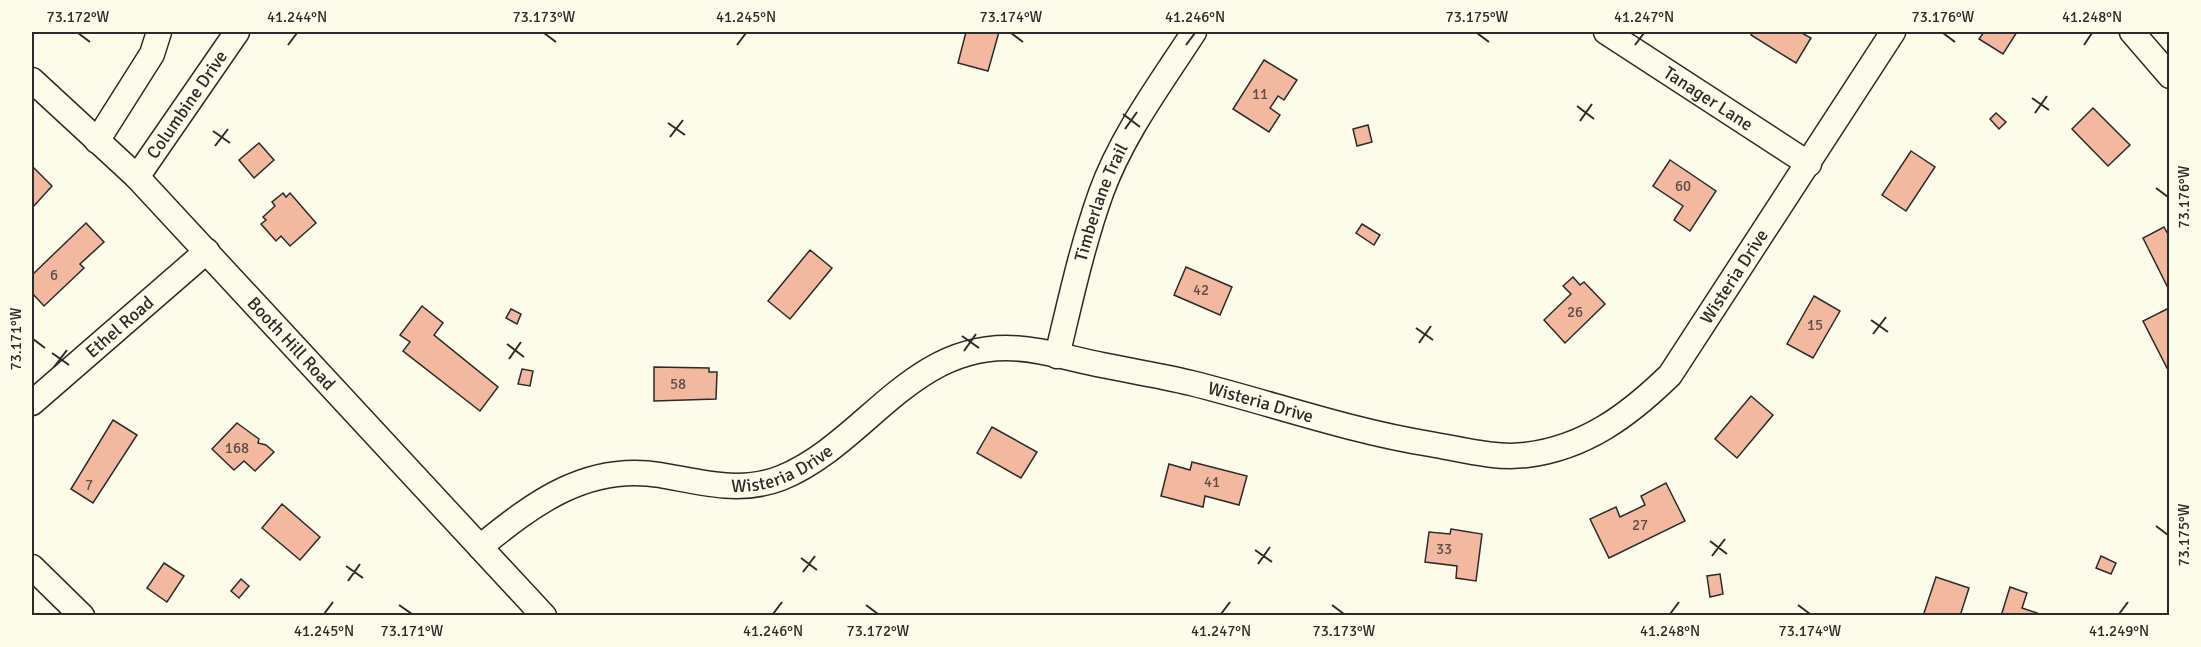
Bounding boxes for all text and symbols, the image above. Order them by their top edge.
text: 73.172°W [47,8,110,26]
text: 41.244°N [267,8,327,26]
text: 73.173°W [513,8,576,26]
text: 41.245°N [716,8,776,26]
text: 73.174°W [980,8,1043,26]
text: 41.246°N [1165,8,1225,26]
text: 73.175°W [1446,8,1509,26]
text: 41.247°N [1614,8,1674,26]
text: 73.176°W [1912,8,1975,26]
text: 41.248°N [2062,8,2122,26]
street label: Columbine Drive [142,46,232,163]
street label: Tanager Lane [1660,62,1757,136]
house number: 11 [1252,85,1268,103]
street label: Timberlane Trail [1070,139,1133,264]
text: 73.176°W [2175,165,2193,228]
house number: 60 [1675,177,1691,195]
street label: Wisteria Drive [1695,225,1773,328]
house number: 6 [50,266,58,284]
house number: 42 [1193,281,1209,299]
street label: Ethel Road [81,291,158,362]
street label: Booth Hill Road [243,292,340,395]
house number: 26 [1567,303,1583,321]
text: 73.171°W [7,307,25,370]
house number: 15 [1807,316,1823,334]
house number: 58 [670,375,686,393]
street label: Wisteria Drive [1205,377,1316,427]
house number: 168 [225,439,249,457]
street label: Wisteria Drive [731,440,837,497]
house number: 41 [1204,473,1220,491]
house number: 7 [85,476,93,494]
text: 73.175°W [2175,503,2193,566]
house number: 27 [1632,516,1648,534]
house number: 33 [1436,540,1452,558]
text: 41.245°N [294,622,354,640]
text: 73.171°W [381,622,444,640]
text: 41.246°N [743,622,803,640]
text: 73.172°W [847,622,910,640]
text: 41.247°N [1191,622,1251,640]
text: 73.173°W [1313,622,1376,640]
text: 41.248°N [1640,622,1700,640]
text: 73.174°W [1779,622,1842,640]
text: 41.249°N [2089,622,2149,640]

